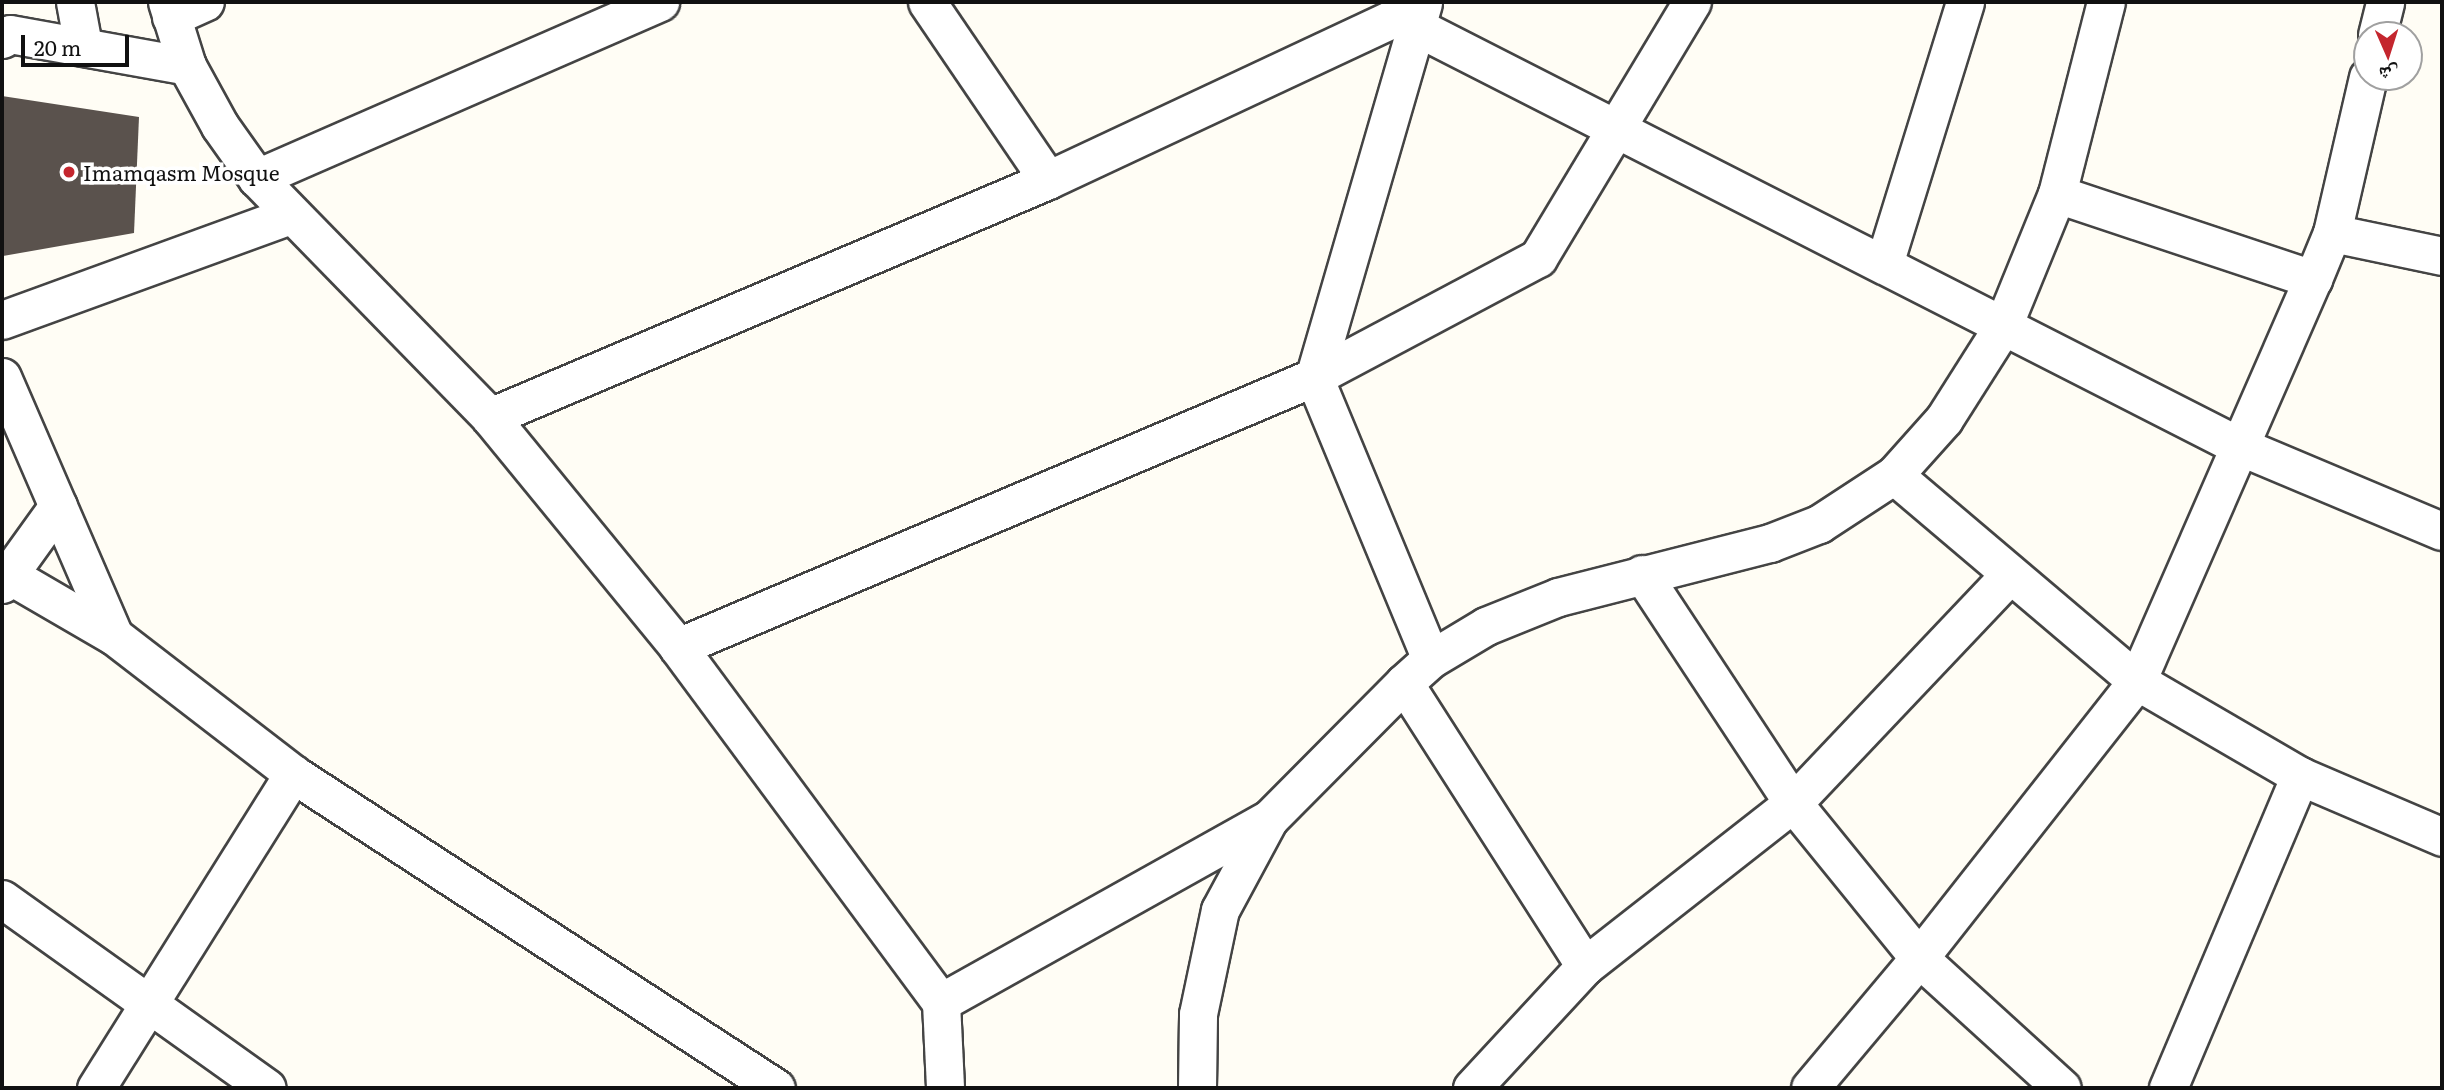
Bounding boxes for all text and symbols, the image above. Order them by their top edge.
scale bar [24,21,133,65]
north arrow [2353,21,2423,91]
text: 20 m [34,31,81,62]
text: ش [2378,60,2400,89]
place label: Imamqasm Mosque [83,159,280,185]
marker: Imamqasm Mosque [61,164,77,180]

